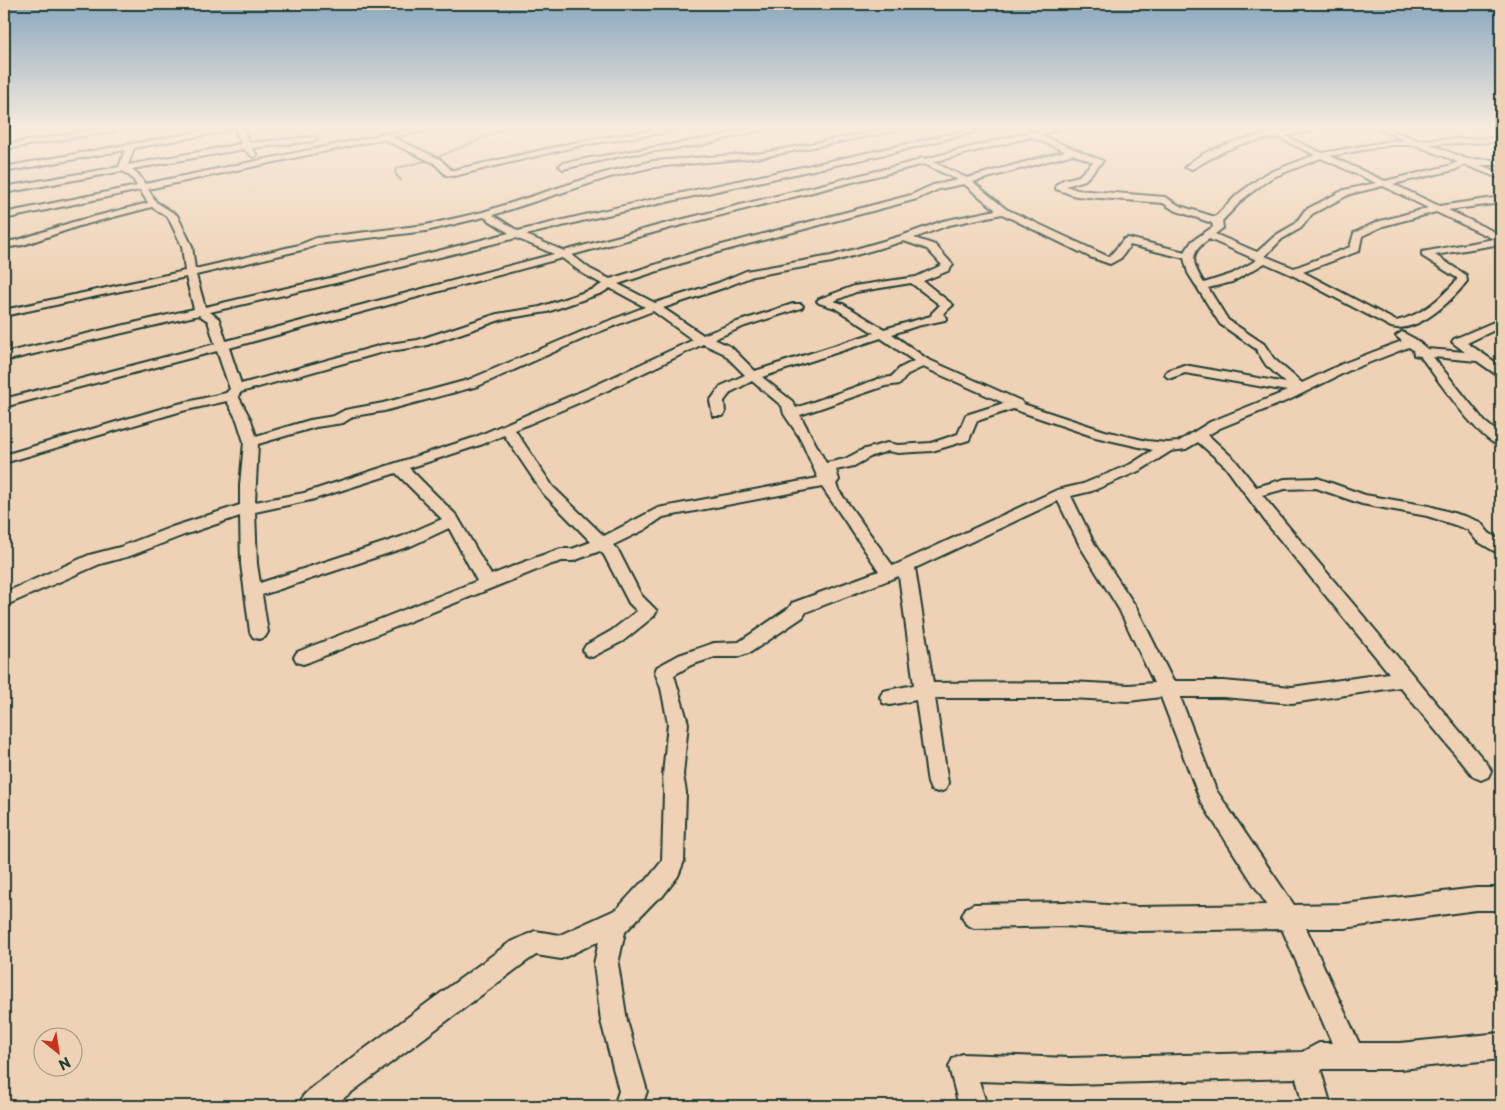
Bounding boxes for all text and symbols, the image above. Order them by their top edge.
north arrow [32,1028,82,1078]
text: N [55,1052,75,1076]

